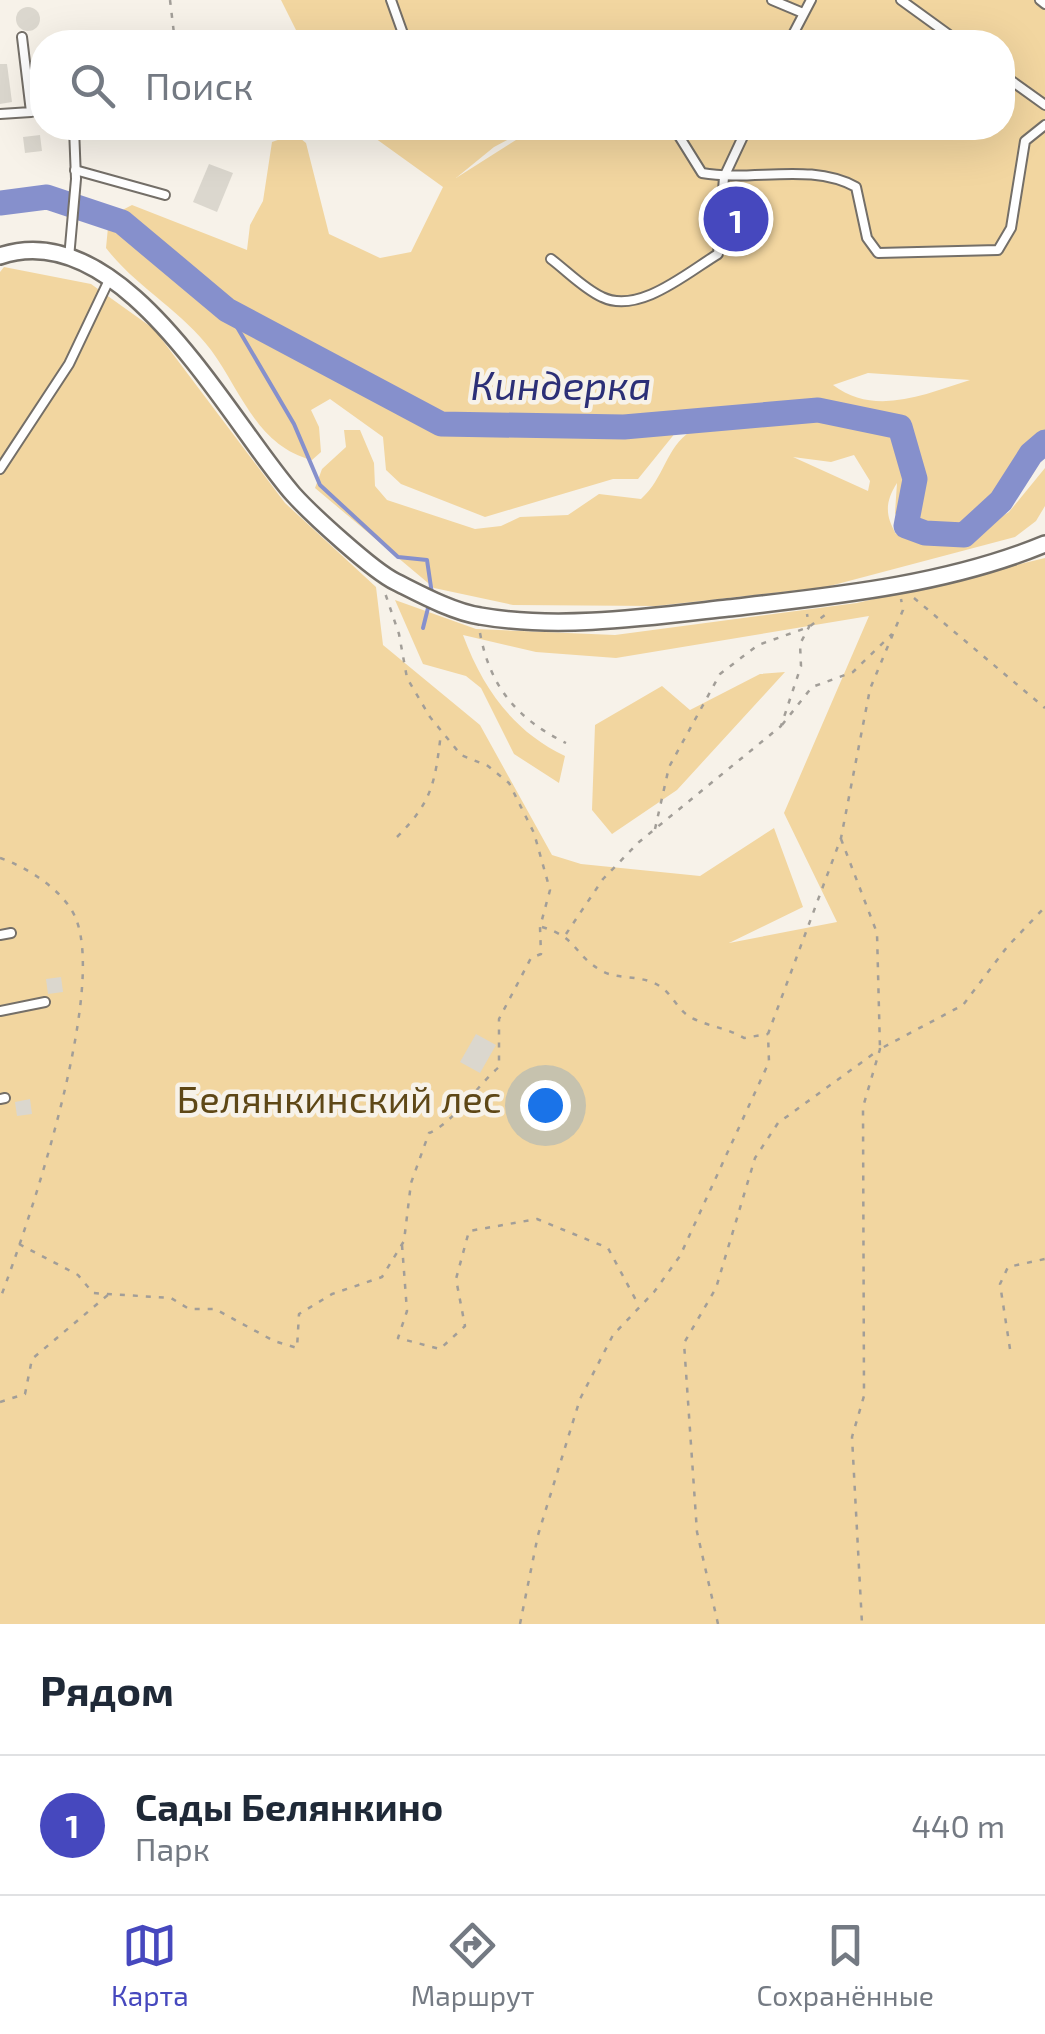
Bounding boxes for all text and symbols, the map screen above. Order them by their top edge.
search box [30,30,1015,140]
icon: search [65,58,120,113]
text: Поиск [145,62,254,108]
pin: 1 [704,182,768,256]
water label: Киндерка [471,360,651,408]
park label: Белянкинский лес [177,1075,501,1121]
your location [520,1080,571,1131]
text: Рядом [40,1664,174,1714]
text: Сады Белянкино [135,1783,443,1829]
text: 1 [66,1806,79,1844]
text: 440 m [911,1806,1005,1844]
text: Парк [135,1829,210,1867]
tab: Карта [111,1918,189,2012]
tab: Маршрут [411,1918,535,2012]
tab: Сохранённые [757,1918,934,2012]

